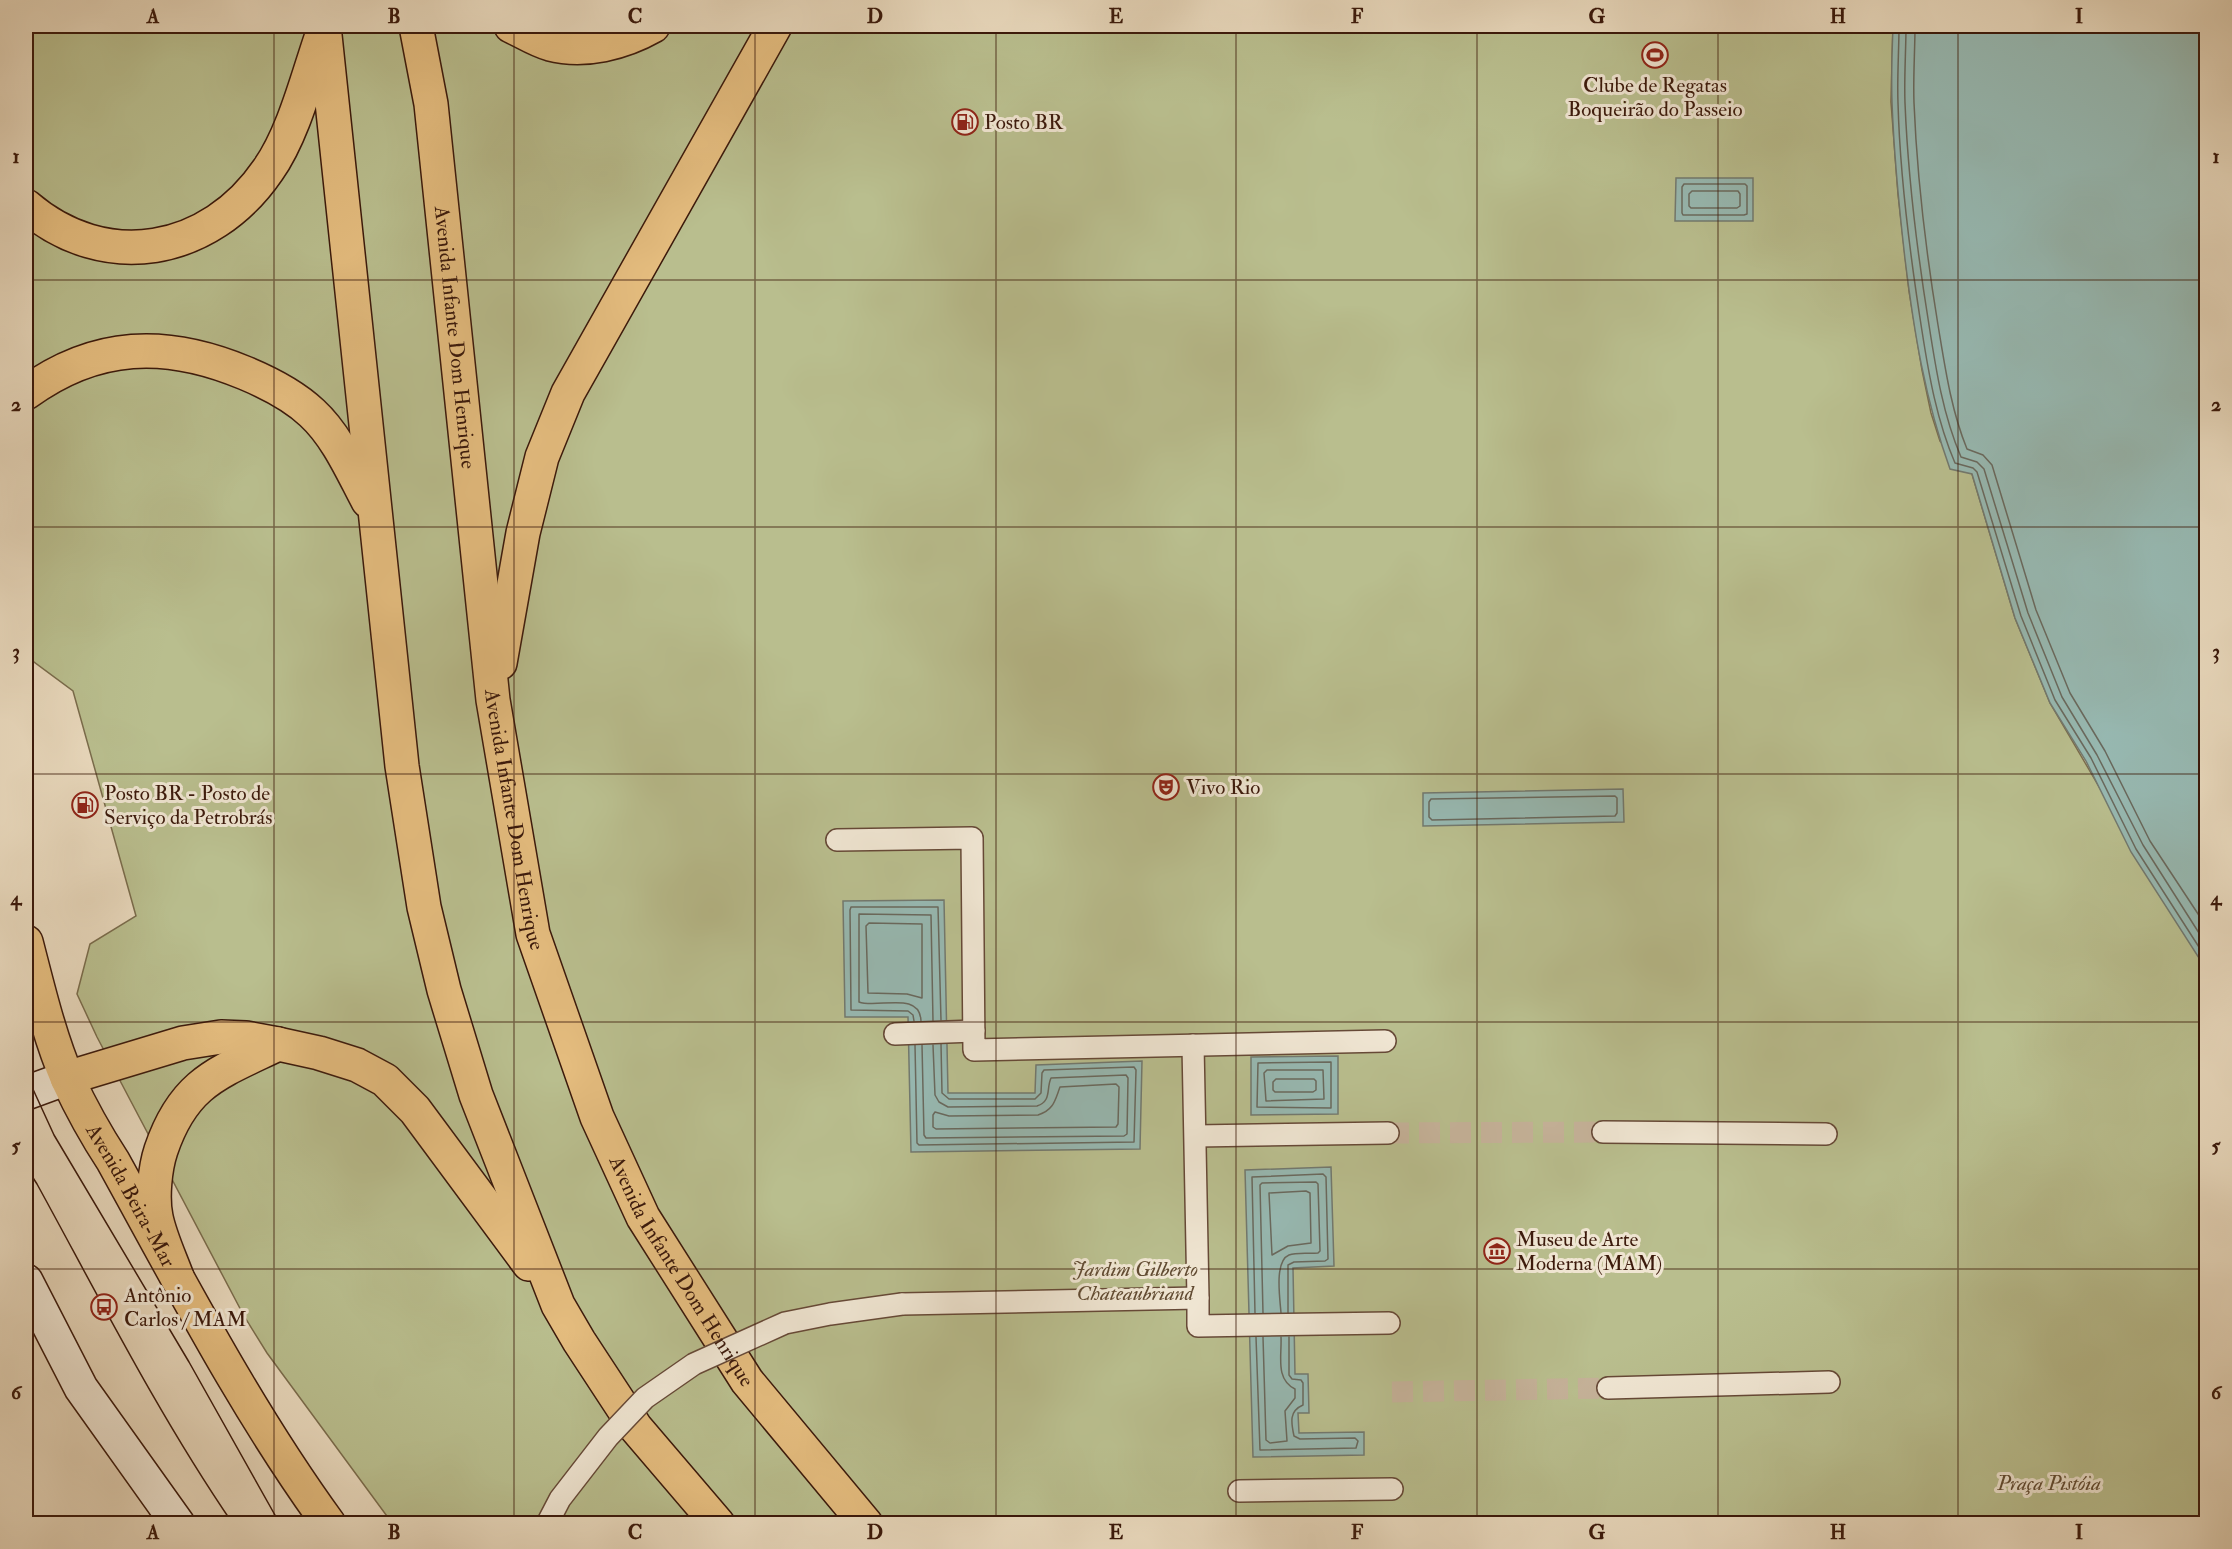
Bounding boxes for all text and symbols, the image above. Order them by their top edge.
text: A [146,4,160,29]
text: B [387,4,401,29]
text: C [628,4,642,29]
text: D [867,4,883,29]
text: E [1109,4,1124,29]
text: F [1351,4,1364,29]
text: G [1589,4,1606,29]
text: H [1830,4,1846,29]
text: I [2075,4,2083,29]
sports icon: Clube de Regatas Boqueirão do Passeio [1640,40,1670,70]
place label: Clube de Regatas Boqueirão do Passeio [1567,72,1743,123]
fuel station icon: Posto BR [950,107,980,137]
place label: Posto BR [984,109,1064,136]
text: 1 [12,144,20,169]
text: 1 [2212,144,2220,169]
street label: Avenida Infante Dom Henrique [428,204,482,470]
text: 2 [11,392,21,417]
text: 2 [2211,392,2221,417]
text: 3 [12,639,20,664]
text: 3 [2212,639,2220,664]
street label: Avenida Infante Dom Henrique [478,687,551,954]
theatre icon: Vivo Rio [1151,772,1181,802]
place label: Vivo Rio [1186,774,1260,801]
place label: Posto BR - Posto de Serviço da Petrobrás [104,780,272,831]
fuel station icon: Posto BR - Posto de Serviço da Petrobrás [70,790,100,820]
text: 4 [10,886,23,911]
text: 4 [2210,886,2223,911]
street label: Avenida Beira-Mar [79,1118,182,1272]
text: 5 [12,1133,22,1158]
text: 5 [2212,1133,2222,1158]
street label: Avenida Infante Dom Henrique [603,1150,761,1392]
place label: Museu de Arte Moderna (MAM) [1516,1226,1662,1277]
museum icon: Museu de Arte Moderna (MAM) [1482,1236,1512,1266]
park label: Jardim Gilberto Chateaubriand [1072,1256,1198,1307]
place label: Antônio Carlos / MAM [123,1282,247,1333]
bus stop icon: Antônio Carlos / MAM [89,1292,119,1322]
text: 6 [11,1380,23,1405]
text: 6 [2211,1380,2223,1405]
park label: Praça Pistóia [1996,1470,2101,1497]
text: A [146,1520,160,1545]
text: B [387,1520,401,1545]
text: C [628,1520,642,1545]
text: D [867,1520,883,1545]
text: E [1109,1520,1124,1545]
text: F [1351,1520,1364,1545]
text: G [1589,1520,1606,1545]
text: H [1830,1520,1846,1545]
text: I [2075,1520,2083,1545]

